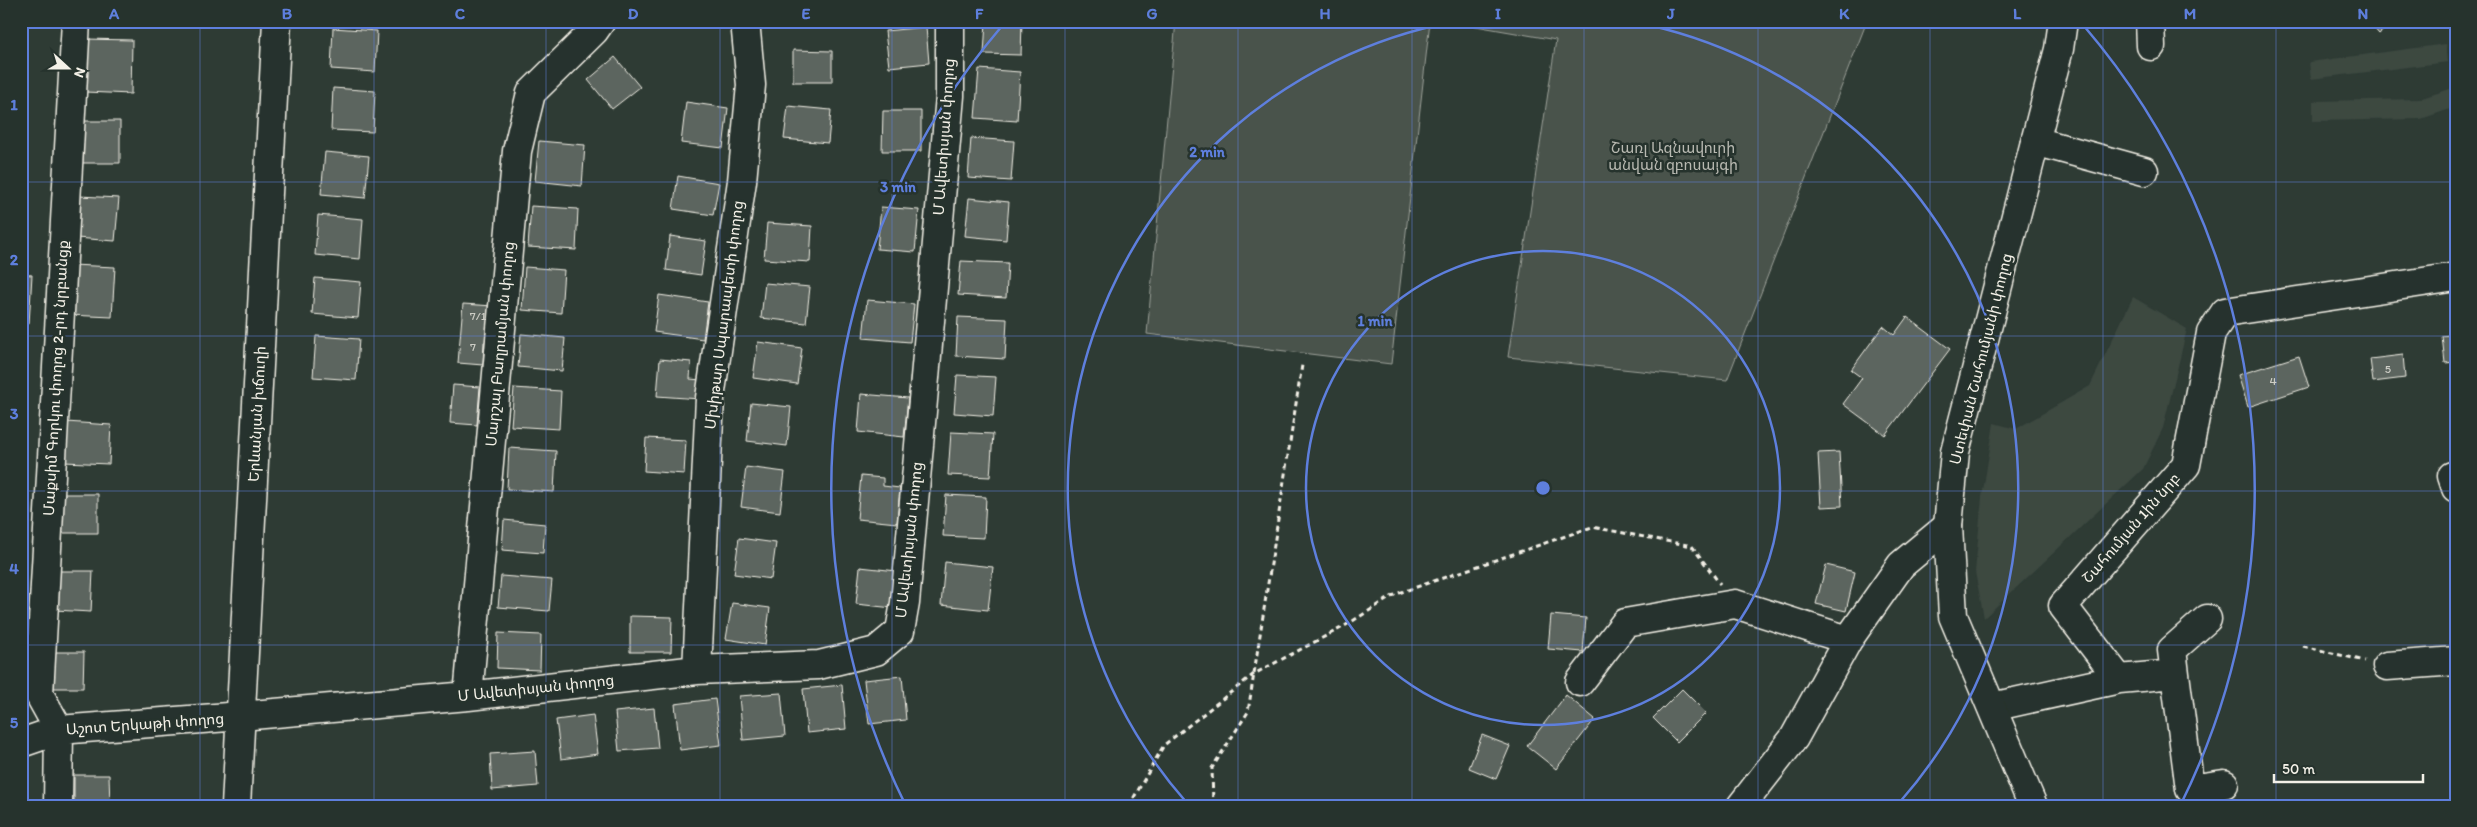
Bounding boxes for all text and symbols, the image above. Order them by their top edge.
text: A [108,4,120,23]
text: B [282,4,293,23]
text: C [455,4,466,23]
text: D [628,4,639,23]
text: E [802,4,811,23]
text: F [975,4,984,23]
text: G [1146,4,1158,23]
text: H [1319,4,1331,23]
text: I [1495,4,1501,23]
text: J [1666,4,1675,23]
text: K [1839,4,1850,23]
text: L [2013,4,2022,23]
text: M [2184,4,2196,23]
text: N [2358,4,2368,23]
north arrow [42,42,92,92]
street label: Մ Ավետիսյան փողոց [930,58,958,216]
text: N [70,65,89,80]
text: 1 [10,95,18,114]
park label: Շառլ Ազնավուրի անվան զբոսայգի [1608,139,1738,174]
text: 2 min [1189,143,1226,161]
text: 3 min [880,178,917,196]
street label: Մխիթար Սպարապետի փողոց [701,199,747,431]
street label: Մաքսիմ Գորկու փողոց 2-րդ նրբանցք [40,240,72,516]
street label: Մարշալ Բաղրամյան փողոց [482,241,518,447]
text: 2 [10,250,19,269]
street label: Ստեփան Շահումյանի փողոց [1946,251,2016,467]
house number: 7/1 [470,309,487,323]
text: 1 min [1358,312,1393,330]
house number: 7 [470,340,476,354]
street label: Երևանյան խճուղի [244,346,270,482]
house number: 5 [2385,362,2391,376]
house number: 4 [2269,374,2277,388]
text: 3 [10,404,19,423]
street label: Մ Ավետիսյան փողոց [892,461,926,619]
street label: Շահումյան 1ին նրբ [2078,469,2184,587]
centre of rings [1534,479,1552,497]
text: 4 [9,559,19,578]
street label: Մ Ավետիսյան փողոց [457,671,615,705]
street label: Աշոտ Երկաթի փողոց [65,709,225,739]
text: 5 [10,713,19,732]
scale bar [2274,752,2423,784]
text: 50 m [2282,760,2315,778]

